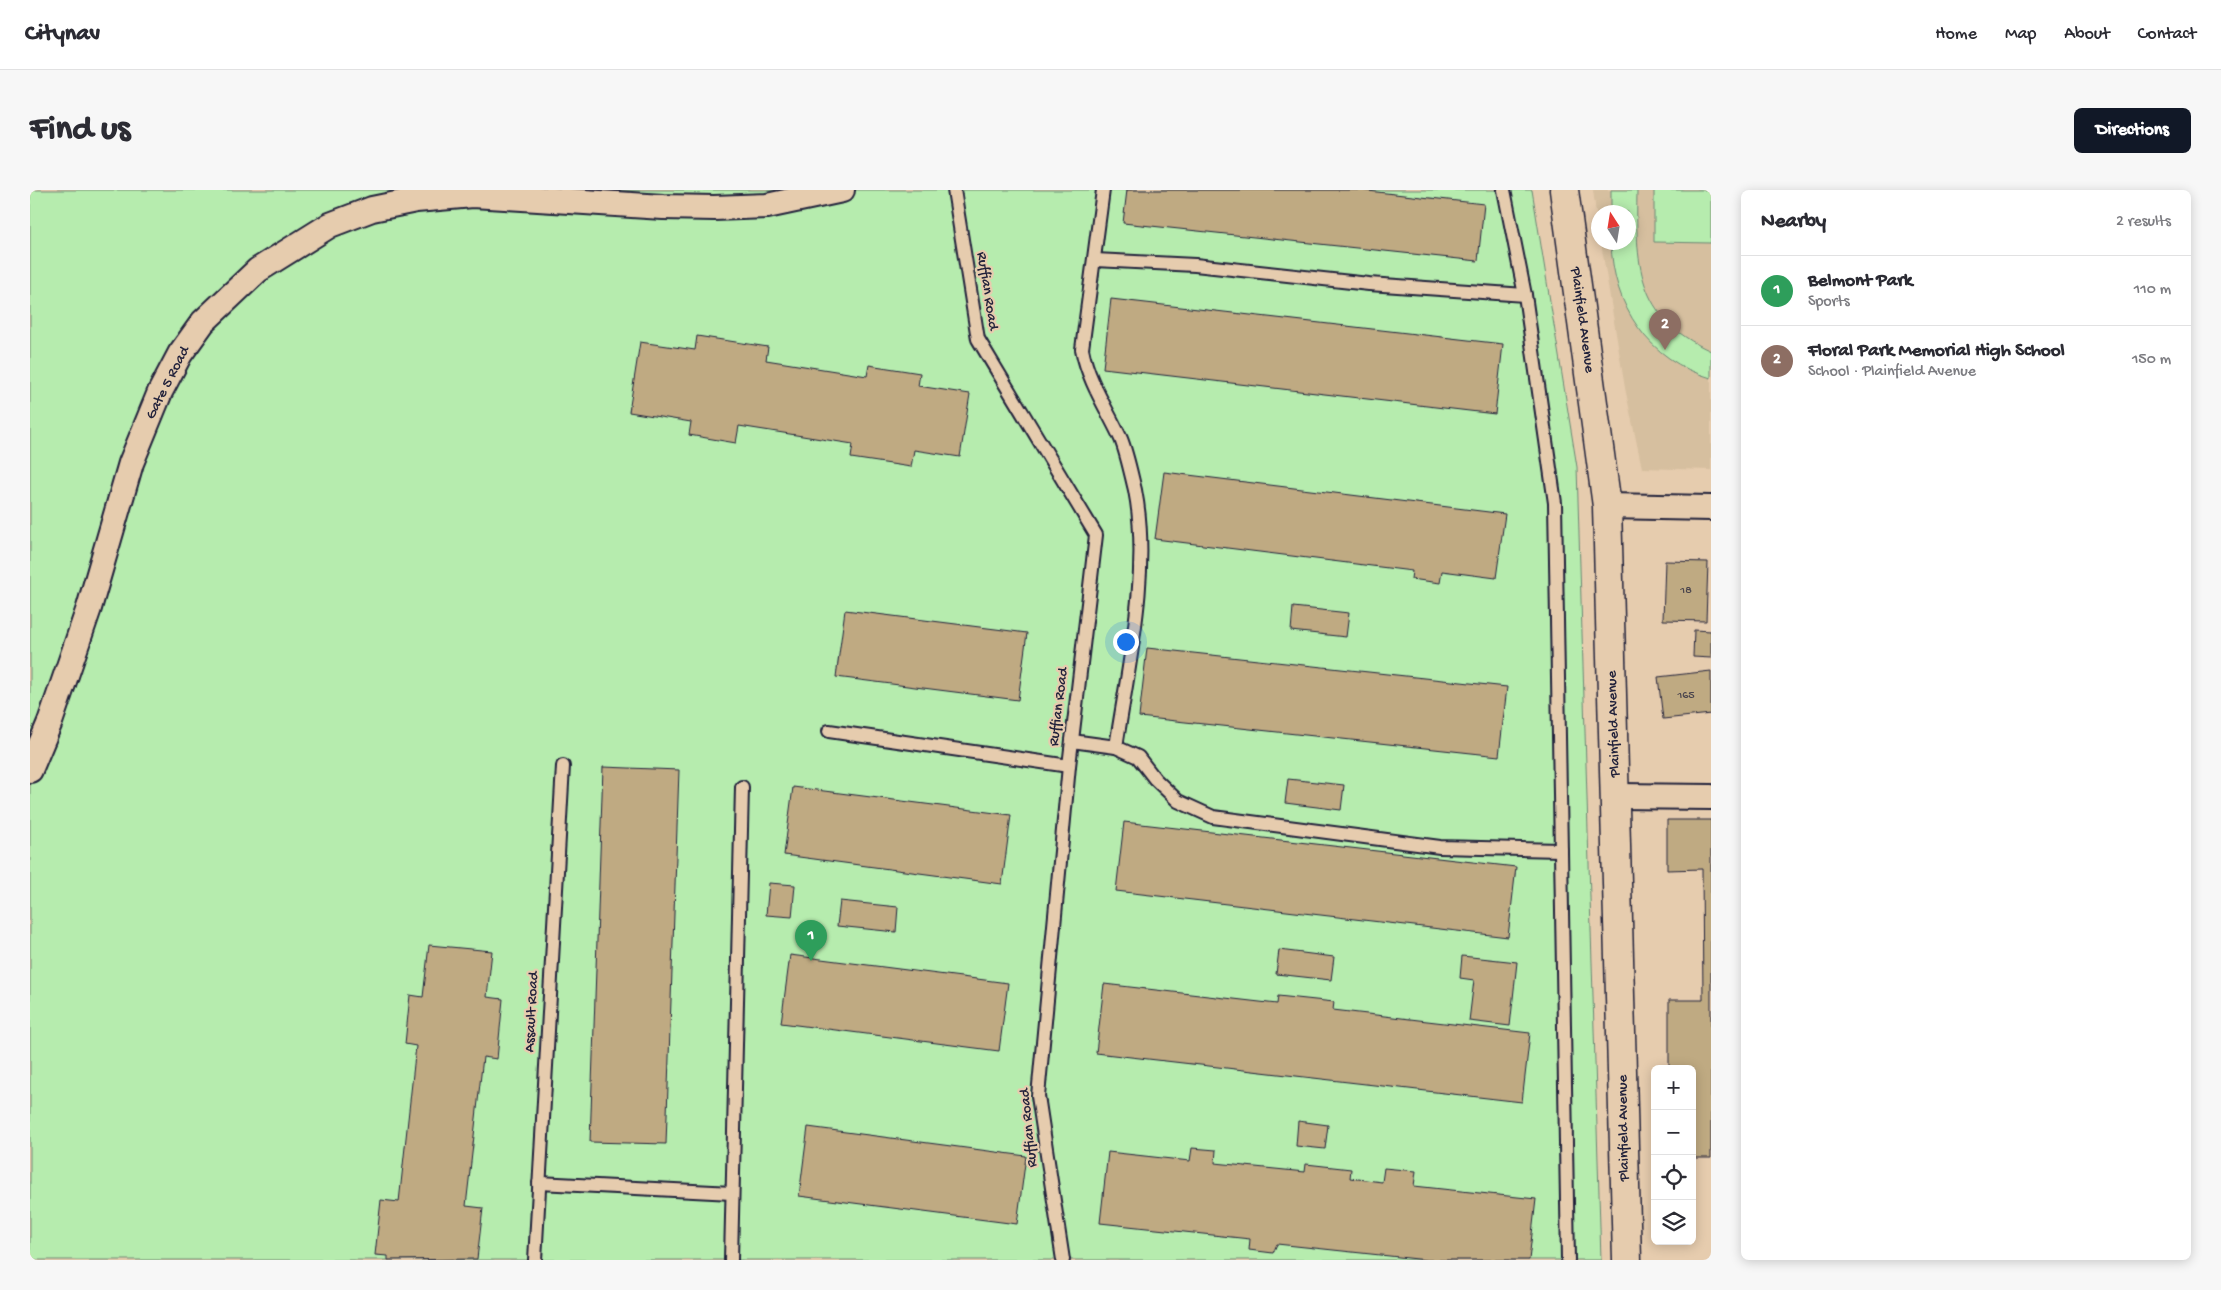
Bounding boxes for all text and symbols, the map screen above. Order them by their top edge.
text: Citynav [25,20,100,49]
text: Home [1935,24,1977,45]
text: Map [2005,24,2036,45]
text: About [2064,24,2110,45]
text: Contact [2138,24,2196,45]
button: Directions [2074,108,2191,153]
text: Find us [30,110,130,151]
north arrow [1591,205,1636,250]
text: Nearby [1761,210,1826,235]
text: 2 results [2116,213,2171,232]
street label: Ruffian Road [972,251,1002,333]
street label: Plainfield Avenue [1566,265,1598,374]
text: Belmont Park [1808,270,1913,293]
text: 1 [1774,281,1780,300]
text: 110 m [2134,281,2171,300]
text: Sports [1808,293,1850,312]
pin: 2 [1649,309,1681,350]
text: Floral Park Memorial High School [1808,340,2065,363]
street label: Gate 5 Road [142,342,195,422]
text: 2 [1773,351,1781,370]
text: 150 m [2132,351,2171,370]
text: School · Plainfield Avenue [1808,363,1976,382]
house number: 18 [1679,584,1692,598]
your location [1113,629,1139,655]
street label: Ruffian Road [1045,665,1073,747]
street label: Plainfield Avenue [1603,670,1625,779]
house number: 165 [1676,689,1695,703]
pin: 1 [795,920,827,961]
street label: Assault Road [521,970,543,1053]
map controls [1651,1065,1696,1245]
button: + [1651,1065,1696,1110]
street label: Plainfield Avenue [1614,1074,1634,1182]
street label: Ruffian Road [1016,1087,1042,1168]
button: − [1651,1110,1696,1155]
button: locate [1651,1155,1696,1200]
button: layers [1651,1200,1696,1245]

